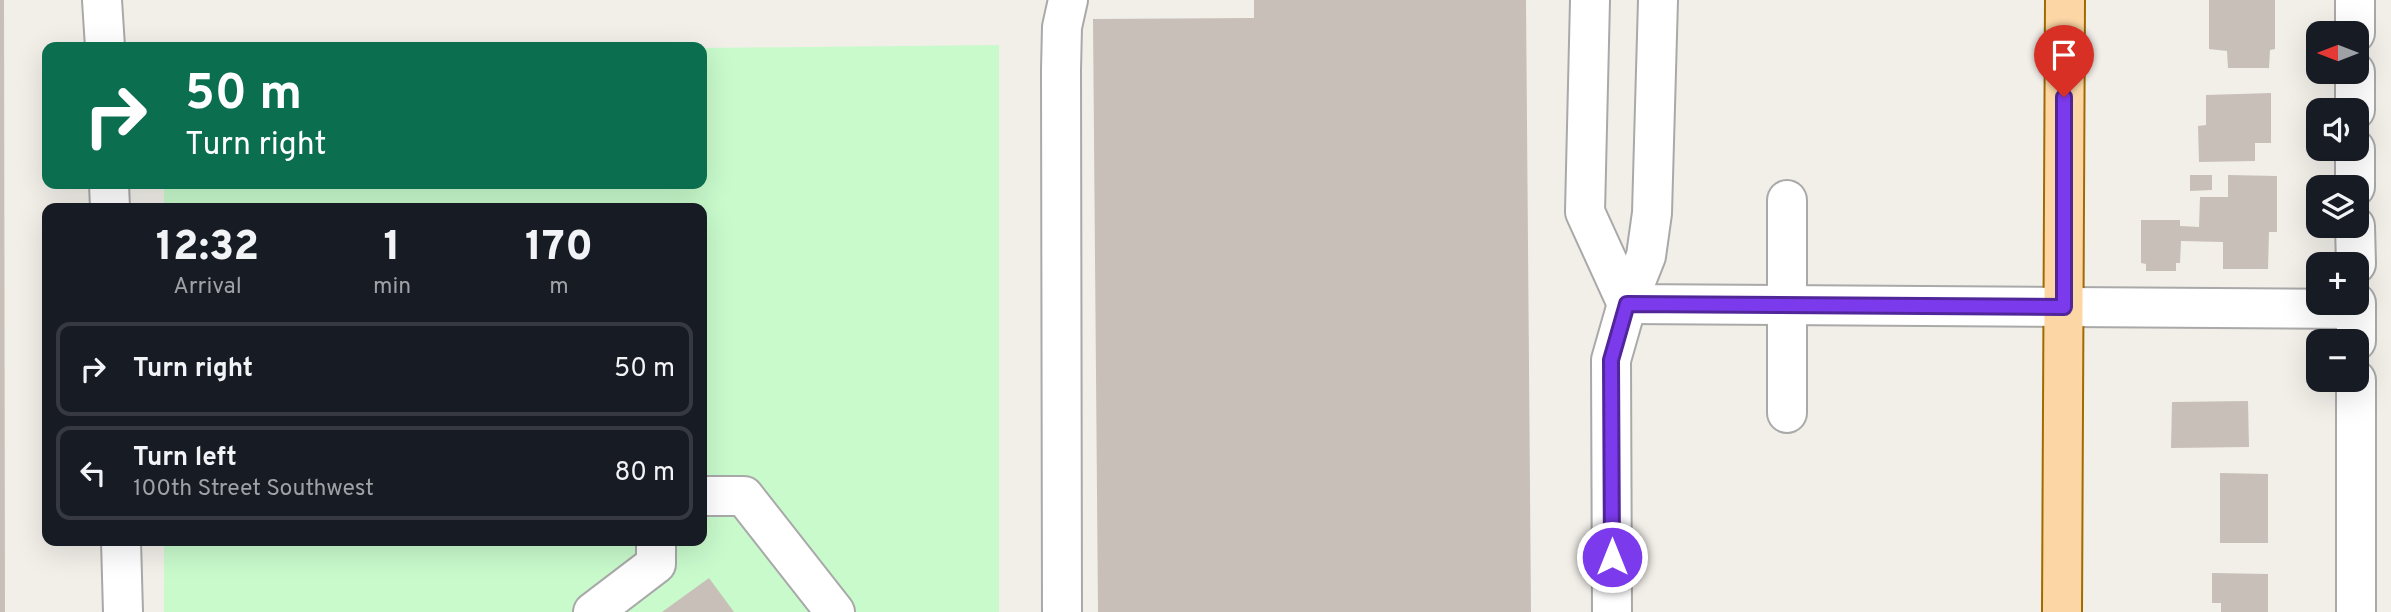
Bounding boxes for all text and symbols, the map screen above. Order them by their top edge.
north arrow [2306,21,2370,84]
map controls [2306,21,2369,392]
pin [2034,25,2094,97]
icon: arrive [2045,36,2083,74]
text: 50 m [185,65,302,127]
icon: right [70,70,161,161]
button: sound [2306,98,2369,161]
text: Turn right [185,126,327,166]
button: layers [2306,175,2369,238]
text: 12:32 [156,222,259,275]
text: 1 [383,222,401,275]
text: 170 [525,222,593,275]
button: + [2306,252,2369,315]
text: Arrival [173,273,242,302]
text: min [373,273,411,302]
text: m [549,273,569,302]
button: − [2306,329,2369,392]
icon: right [74,350,112,388]
text: Turn right [133,353,253,386]
text: 50 m [614,353,675,386]
text: Turn left [133,442,237,475]
icon: left [74,454,112,492]
text: 80 m [615,457,675,490]
text: 100th Street Southwest [133,475,374,504]
position arrow [1575,520,1649,594]

